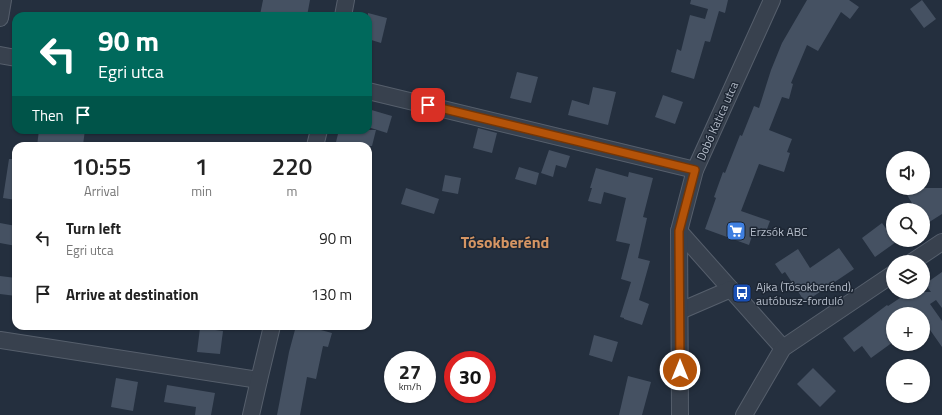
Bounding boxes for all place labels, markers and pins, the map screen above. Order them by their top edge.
pin [411,88,445,122]
supermarket icon: Erzsók ABC [725,220,747,242]
place label: Erzsók ABC [750,222,808,241]
place label: Ajka (Tósokberénd), autóbusz-forduló [756,277,854,310]
bus stop icon: Ajka (Tósokberénd), autóbusz-forduló [731,282,753,304]

